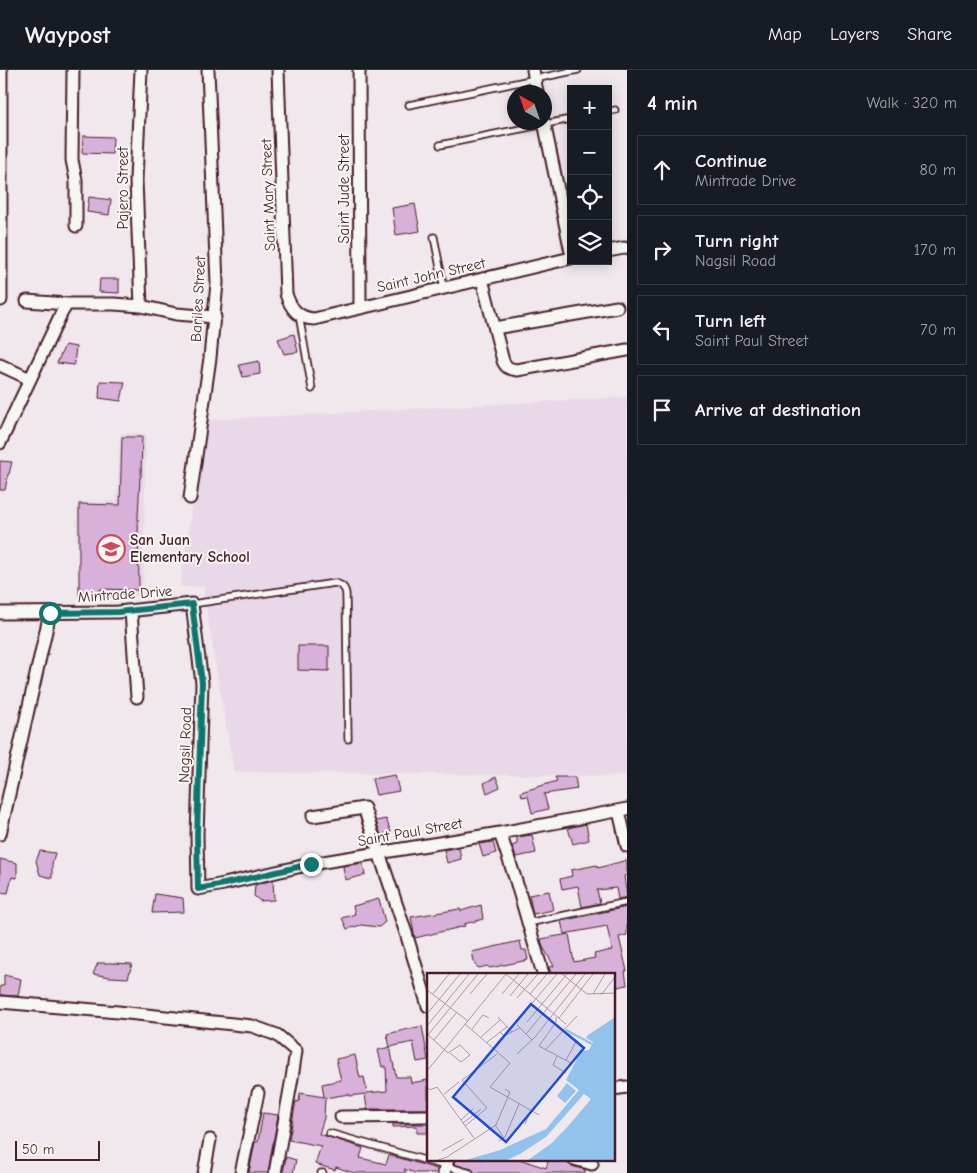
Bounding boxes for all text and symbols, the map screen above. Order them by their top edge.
text: Waypost [25,21,110,49]
text: Map [768,24,802,45]
text: Layers [830,24,879,45]
text: Share [907,24,952,45]
north arrow [507,85,552,130]
map controls [567,85,612,265]
button: + [567,85,612,130]
text: 4 min [647,91,698,115]
text: Walk · 320 m [866,94,957,112]
button: − [567,130,612,175]
street label: Saint Jude Street [335,134,353,244]
street label: Saint Mary Street [257,138,279,252]
street label: Pajero Street [114,146,132,229]
text: Continue [695,150,767,172]
icon: ahead [648,156,676,184]
text: 80 m [919,161,956,179]
text: Mintrade Drive [695,172,796,190]
button: locate [567,175,612,220]
button: layers [567,220,612,265]
text: Turn right [695,230,779,252]
icon: right [648,236,676,264]
text: 170 m [914,241,956,259]
text: Nagsil Road [695,252,776,270]
street label: Saint John Street [375,254,488,296]
street label: Bariles Street [187,255,209,342]
text: Turn left [695,310,766,332]
icon: left [648,316,676,344]
text: 70 m [920,321,956,339]
text: Saint Paul Street [695,332,808,350]
icon: arrive [648,396,676,424]
text: Arrive at destination [695,399,861,421]
place label: San Juan Elementary School [130,531,250,566]
school or university icon: San Juan Elementary School [96,534,126,564]
street label: Mintrade Drive [77,582,173,606]
route start [39,602,62,625]
street label: Nagsil Road [175,707,195,783]
street label: Saint Paul Street [356,814,464,850]
route end [300,853,323,876]
inset map [427,973,614,1160]
scale bar [15,1138,100,1161]
text: 50 m [22,1141,54,1158]

